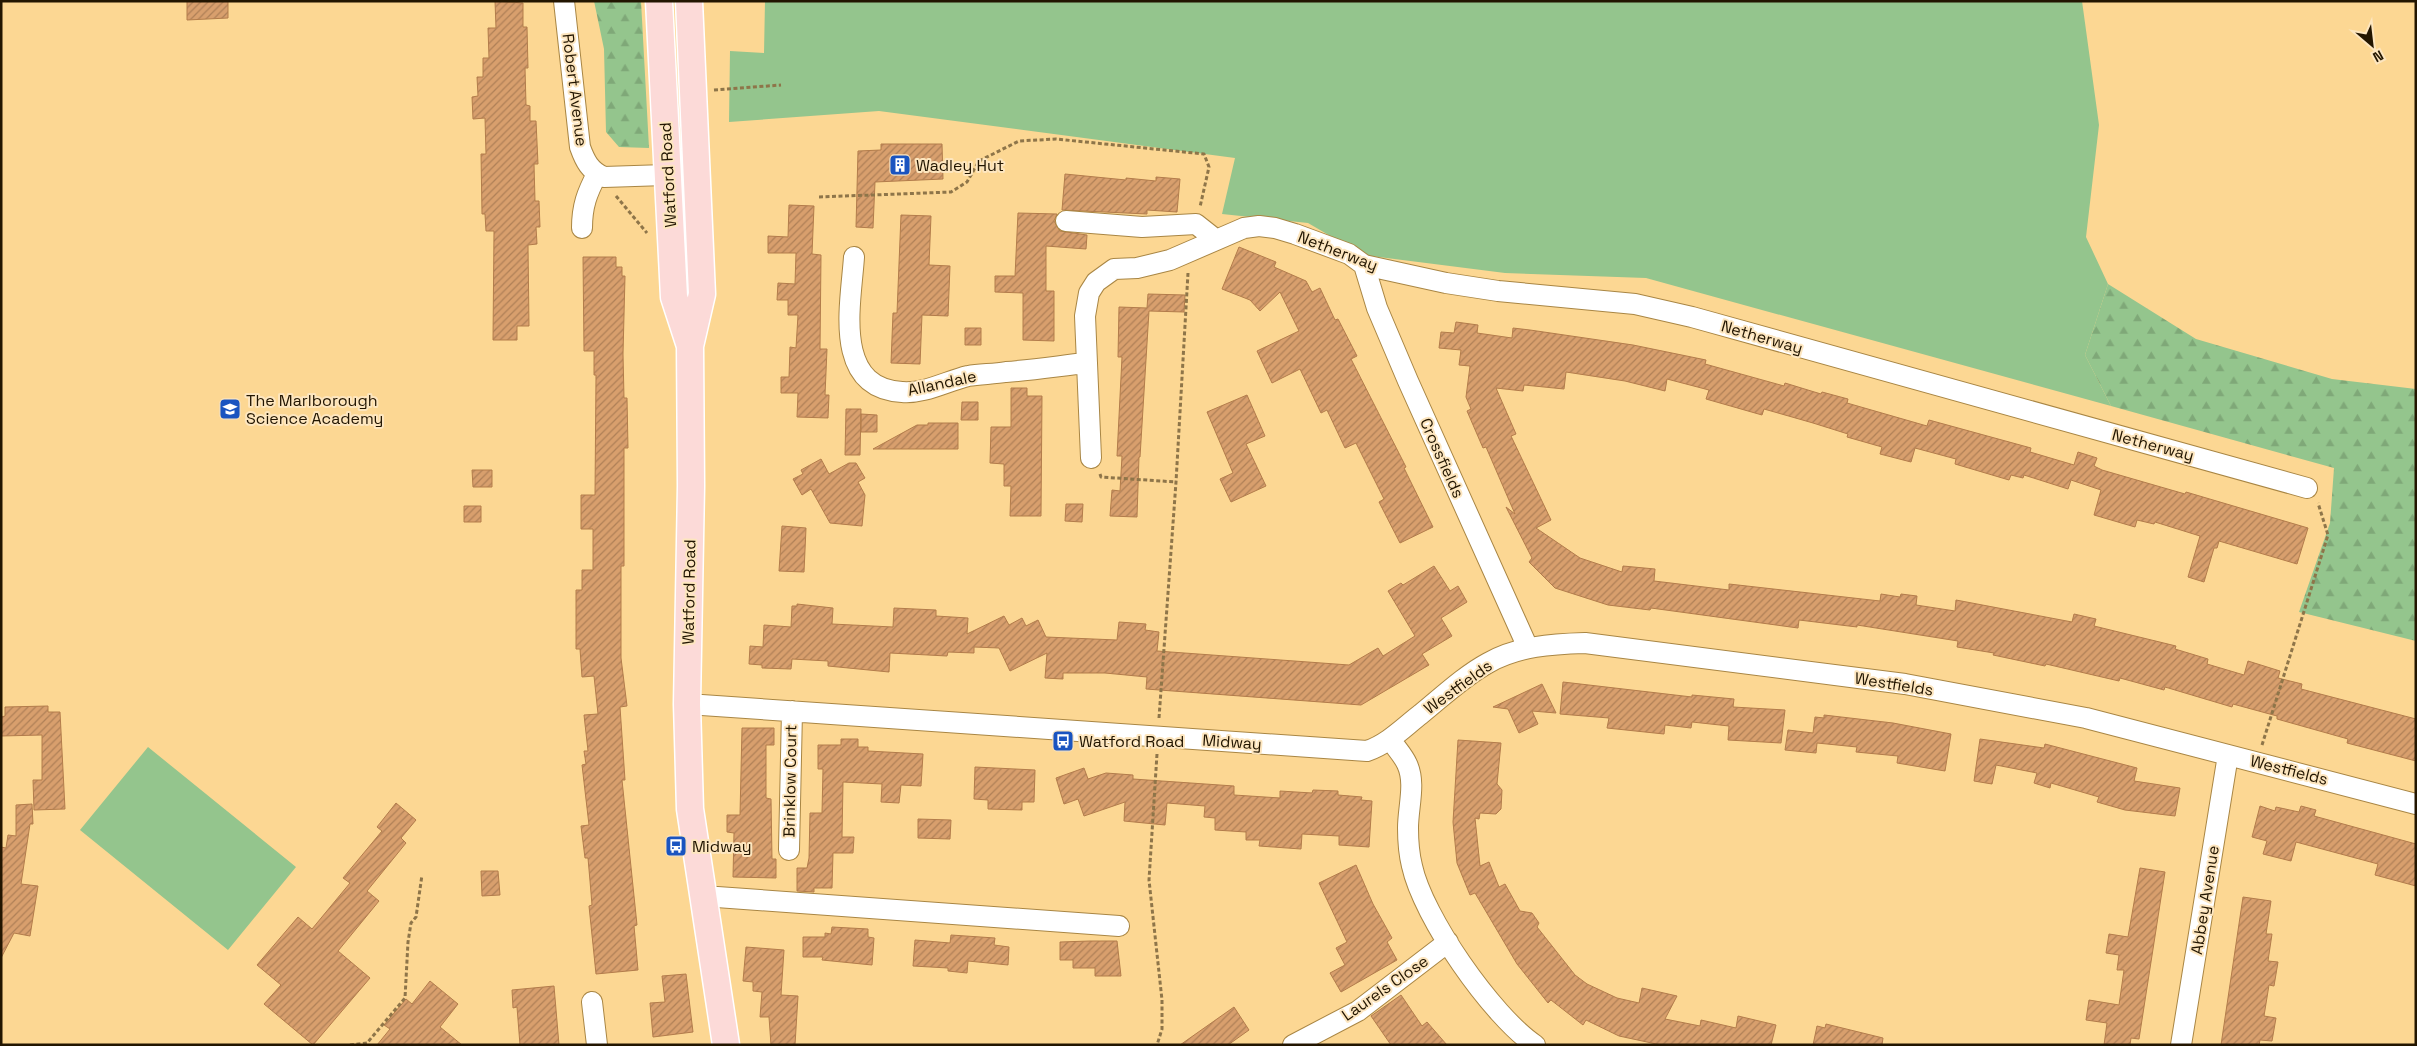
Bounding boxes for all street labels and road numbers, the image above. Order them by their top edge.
street label: Robert Avenue [558,32,592,148]
street label: Watford Road [655,122,681,228]
street label: Netherway [1295,226,1381,276]
street label: Netherway [1719,315,1805,359]
street label: Allandale [906,365,978,401]
street label: Crossfields [1415,415,1469,501]
street label: Netherway [2110,424,2196,466]
street label: Watford Road [678,539,700,645]
street label: Westfields [1420,655,1496,719]
street label: Westfields [1853,667,1935,701]
street label: Brinklow Court [779,724,801,838]
street label: Midway [1202,729,1262,755]
street label: Westfields [2248,750,2330,790]
street label: Abbey Avenue [2186,844,2224,956]
street label: Laurels Close [1338,950,1432,1026]

